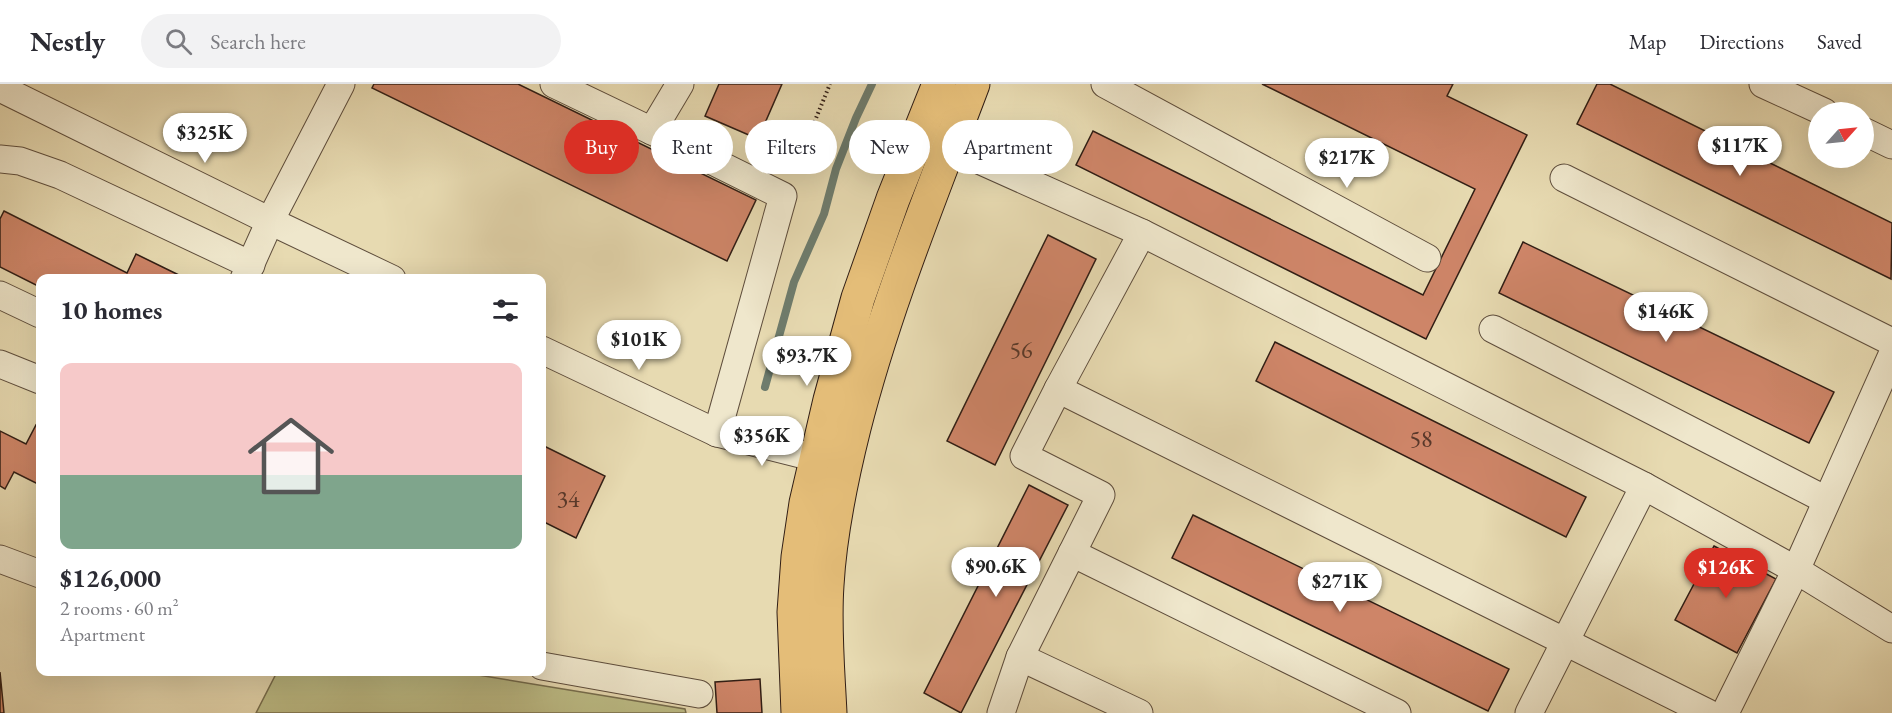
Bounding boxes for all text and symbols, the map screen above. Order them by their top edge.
search box [141,14,561,68]
text: Nestly [30,23,105,59]
icon: search [162,25,195,58]
text: Search here [210,27,306,56]
text: Map [1629,28,1666,55]
text: Directions [1699,28,1784,55]
text: Saved [1817,28,1862,55]
north arrow [1808,102,1874,168]
map controls [1808,102,1874,168]
pin: $325K [163,113,247,164]
text: $325K [177,119,233,145]
chip: Buy [564,120,639,174]
chip: Rent [651,120,733,174]
chip: Filters [745,120,837,174]
chip: New [849,120,930,174]
chip: Apartment [942,120,1073,174]
pin: $117K [1698,126,1782,177]
text: $117K [1712,132,1768,158]
pin: $217K [1305,138,1389,189]
text: $217K [1319,144,1375,170]
pin: $146K [1624,292,1708,343]
text: 10 homes [60,293,162,327]
icon: filters [489,294,522,327]
text: $146K [1638,298,1694,324]
pin: $101K [597,320,681,371]
text: $101K [611,326,667,352]
house number: 56 [1009,334,1033,365]
pin: $93.7K [758,336,856,387]
text: $93.7K [776,342,838,368]
icon: home [237,402,345,510]
pin: $356K [720,416,804,467]
text: $356K [734,422,790,448]
house number: 58 [1409,423,1433,454]
house number: 34 [556,483,580,514]
pin: $90.6K [947,547,1045,598]
pin: $126K [1684,548,1768,599]
text: $90.6K [965,553,1027,579]
text: $126K [1698,554,1754,580]
text: $126,000 [60,561,161,595]
pin: $271K [1298,562,1382,613]
text: $271K [1312,568,1368,594]
text: 2 rooms · 60 m² [60,595,179,621]
text: Apartment [60,621,145,647]

